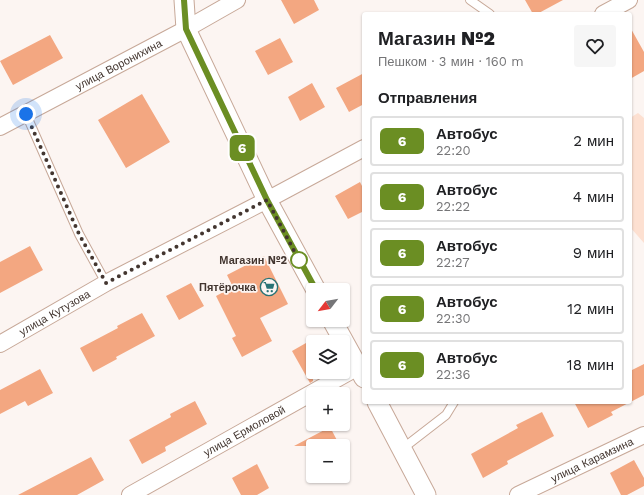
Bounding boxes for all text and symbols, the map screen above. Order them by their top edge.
button: heart [574,25,616,67]
text: Магазин №2 [378,27,495,50]
street label: улица Воронихина [73,36,165,93]
text: Пешком · 3 мин · 160 m [378,54,524,69]
text: Отправления [378,89,477,107]
your location [16,104,36,124]
text: Автобус [436,125,498,143]
text: 2 мин [573,132,614,150]
text: 6 [398,133,406,149]
line badge: 6 [229,135,255,161]
text: 6 [238,140,246,156]
text: 22:20 [436,143,471,158]
text: Автобус [436,181,498,199]
text: 4 мин [573,188,614,206]
text: 6 [398,189,406,205]
text: 22:22 [436,199,470,214]
text: Автобус [436,237,498,255]
text: 9 мин [573,244,614,262]
text: 6 [398,245,406,261]
marker: Магазин №2 [290,251,308,269]
place label: Магазин №2 [219,254,287,267]
text: 22:27 [436,255,470,270]
supermarket icon: Пятёрочка [259,277,279,297]
place label: Пятёрочка [199,281,257,294]
north arrow [306,283,350,327]
map controls [306,283,350,483]
street label: улица Кутузова [17,287,93,338]
text: Автобус [436,293,498,311]
text: 12 мин [567,300,614,318]
text: 6 [398,301,406,317]
text: 22:30 [436,311,471,326]
button: layers [306,335,350,379]
text: Автобус [436,349,498,367]
text: 18 мин [567,356,614,374]
text: 6 [398,357,406,373]
text: 22:36 [436,367,471,382]
button: + [306,387,350,431]
street label: улица Ермоловой [201,403,287,459]
street label: улица Карамзина [549,434,636,485]
button: − [306,439,350,483]

